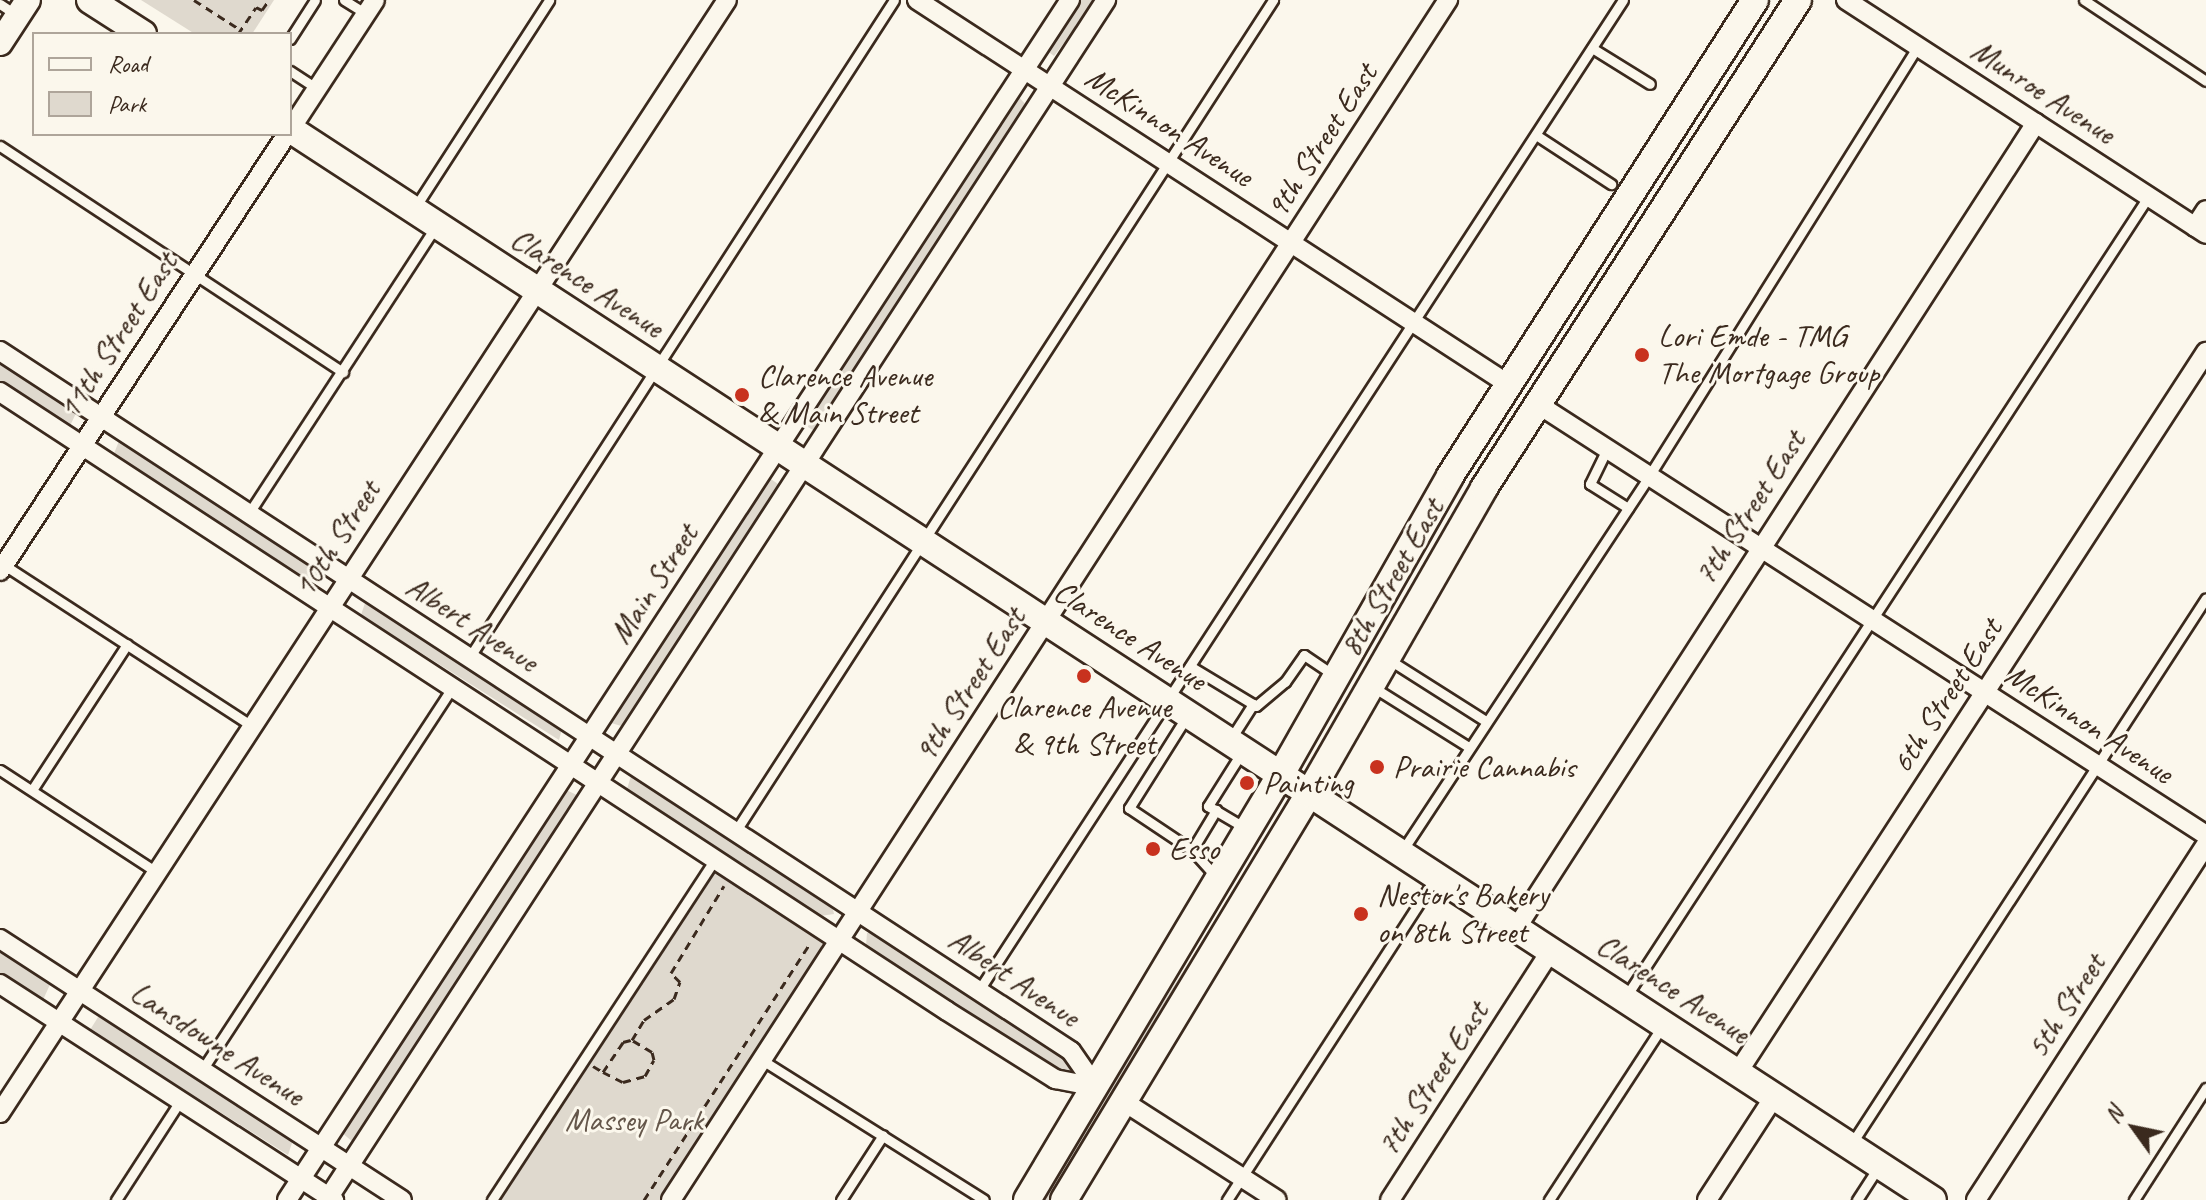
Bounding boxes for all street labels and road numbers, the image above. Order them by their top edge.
street label: Munroe Avenue [1964,31,2122,153]
street label: 9th Street East [1258,56,1386,226]
street label: McKinnon Avenue [1078,59,1260,195]
street label: Clarence Avenue [504,220,670,346]
street label: 11th Street East [50,245,186,427]
street label: 7th Street East [1686,423,1814,593]
street label: 10th Street [285,473,389,605]
street label: 8th Street East [1331,492,1453,664]
street label: Main Street [601,517,707,651]
street label: Albert Avenue [399,567,545,681]
street label: Clarence Avenue [1047,573,1213,699]
street label: 9th Street East [906,600,1034,770]
street label: 6th Street East [1883,611,2011,781]
street label: McKinnon Avenue [1998,656,2180,792]
street label: Albert Avenue [941,920,1087,1036]
street label: Clarence Avenue [1590,926,1756,1052]
street label: 5th Street [2018,946,2114,1066]
street label: Lansdowne Avenue [123,974,311,1114]
street label: 7th Street East [1369,994,1497,1164]

